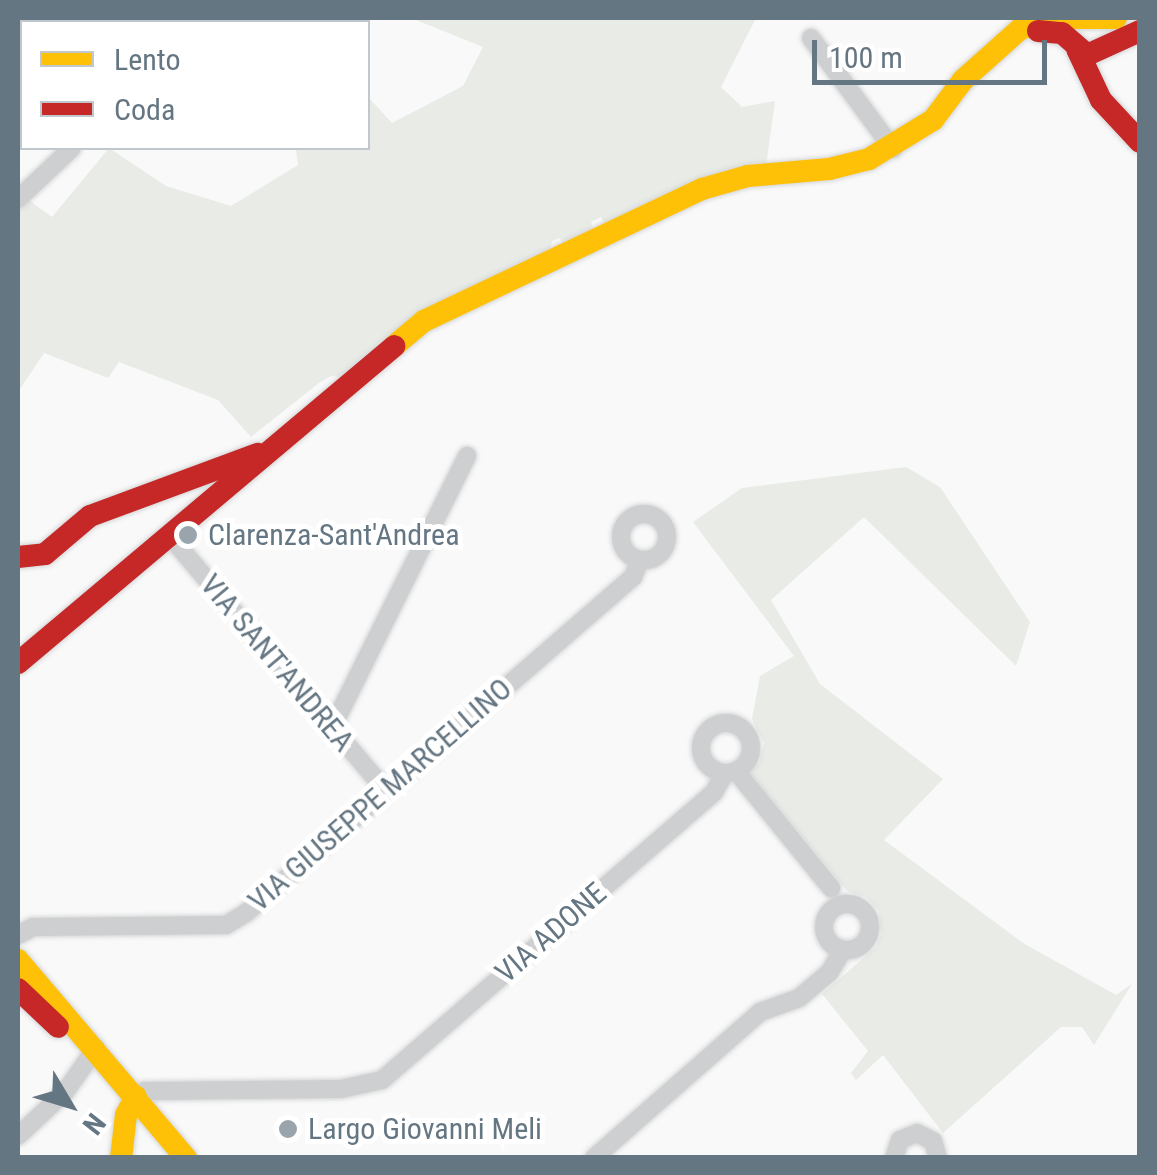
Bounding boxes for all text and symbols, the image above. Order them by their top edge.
legend [20,20,370,150]
scale bar [817,20,1052,82]
text: 100 m [829,40,903,75]
text: Lento [114,42,181,77]
text: Coda [114,92,175,127]
place label: Clarenza-Sant'Andrea [208,517,460,553]
marker: Clarenza-Sant'Andrea [177,524,199,546]
street label: VIA SANT'ANDREA [192,567,362,759]
street label: VIA GIUSEPPE MARCELLINO [241,671,519,919]
street label: VIA ADONE [488,875,614,991]
north arrow [20,1055,120,1155]
text: N [76,1107,112,1141]
place label: Largo Giovanni Meli [308,1111,542,1147]
marker: Largo Giovanni Meli [277,1118,299,1140]

